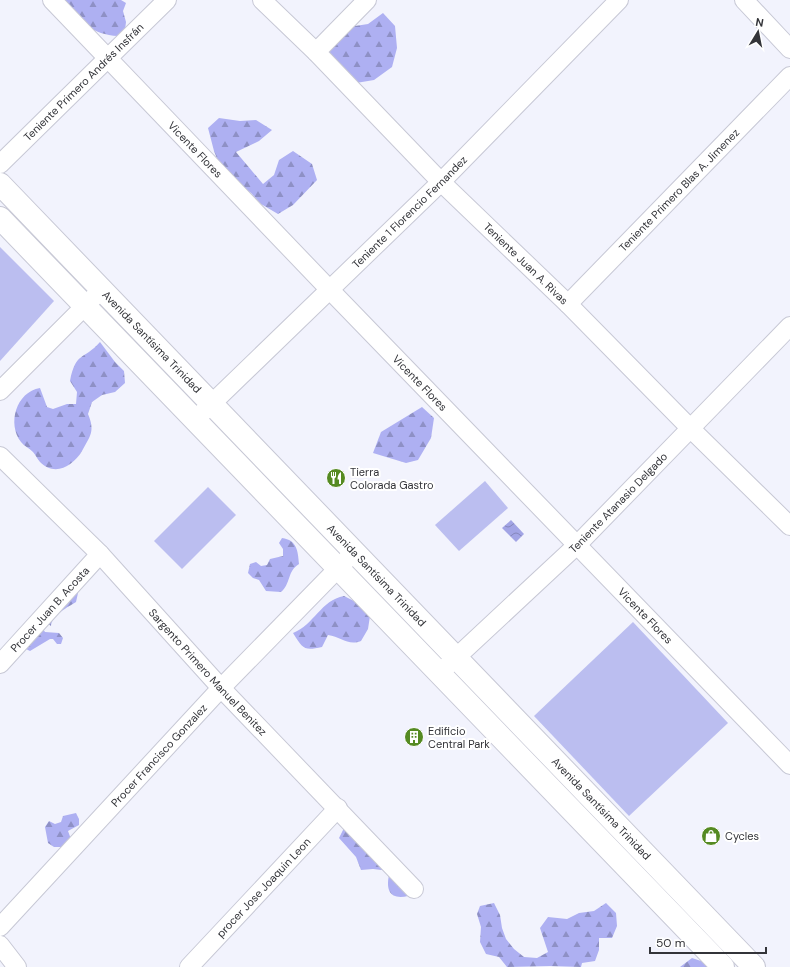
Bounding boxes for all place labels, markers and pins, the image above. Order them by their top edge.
place label: Tierra Colorada Gastro [350,465,434,492]
restaurant icon: Tierra Colorada Gastro [325,467,347,489]
place label: Edificio Central Park [428,724,490,751]
building icon: Edificio Central Park [403,726,425,748]
shop icon: Cycles [700,825,722,847]
place label: Cycles [725,829,759,843]

